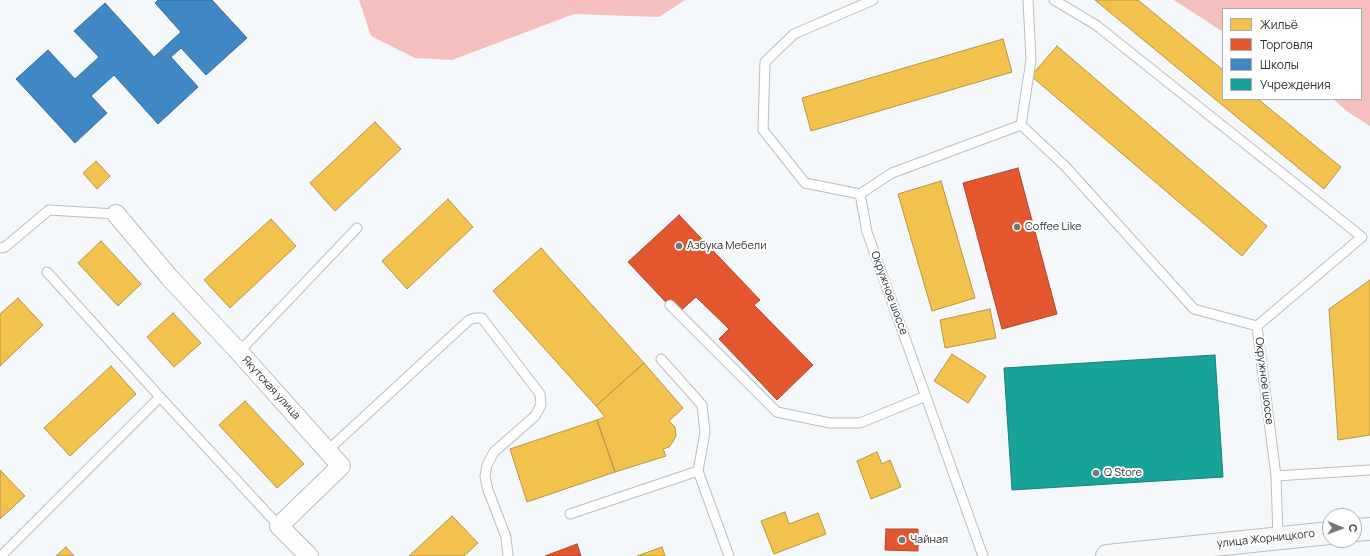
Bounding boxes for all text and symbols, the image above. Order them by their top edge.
legend [1222,8,1362,100]
text: Жильё [1260,16,1298,33]
text: Торговля [1260,36,1313,53]
text: Школы [1260,56,1299,73]
text: Учреждения [1260,76,1331,93]
place label: Coffee Like [1025,220,1081,234]
marker: Coffee Like [1012,222,1022,232]
place label: Азбука Мебели [687,239,766,253]
marker: Азбука Мебели [674,241,684,251]
street label: Окружное шоссе [868,249,910,337]
street label: Окружное шоссе [1252,336,1276,426]
street label: Якутская улица [239,354,303,422]
place label: Q Store [1104,466,1142,480]
marker: Q Store [1091,468,1101,478]
north arrow [1322,508,1362,548]
text: С [1346,524,1361,532]
street label: улица Жорницкого [1216,527,1316,551]
place label: Чайная [910,533,948,547]
marker: Чайная [897,535,907,545]

